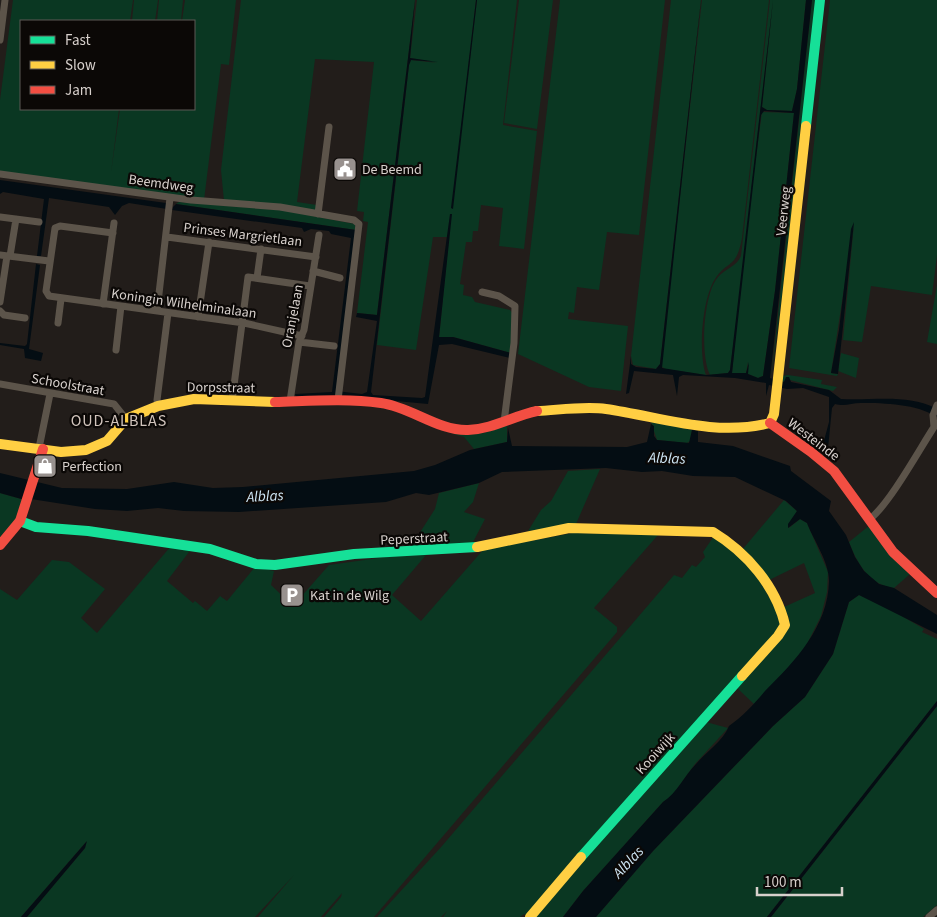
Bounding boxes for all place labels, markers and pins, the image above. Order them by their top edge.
public building icon: De Beemd [332,156,358,182]
place label: De Beemd [362,160,422,180]
shop icon: Perfection [32,453,58,479]
place label: Perfection [62,457,122,477]
parking icon: Kat in de Wilg [279,582,305,608]
place label: Kat in de Wilg [310,586,389,606]

